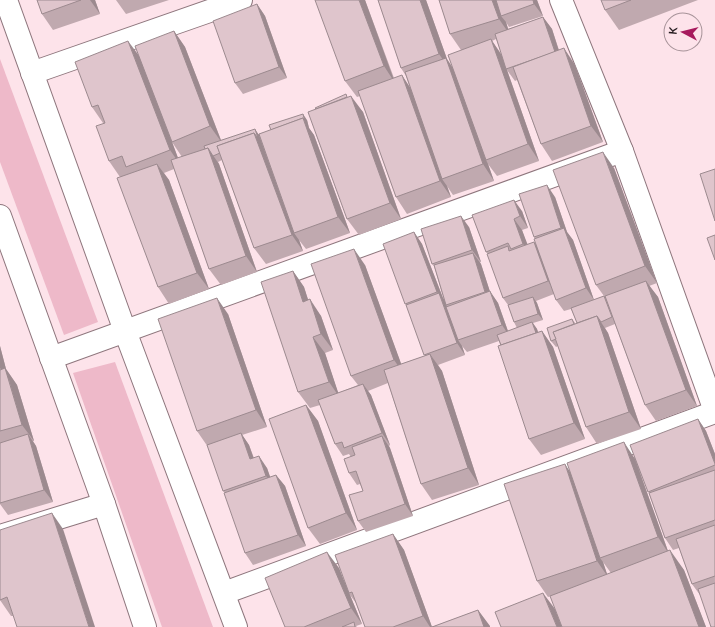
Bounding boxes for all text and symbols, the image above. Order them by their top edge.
north arrow [663,12,703,52]
text: K [666,26,680,35]

